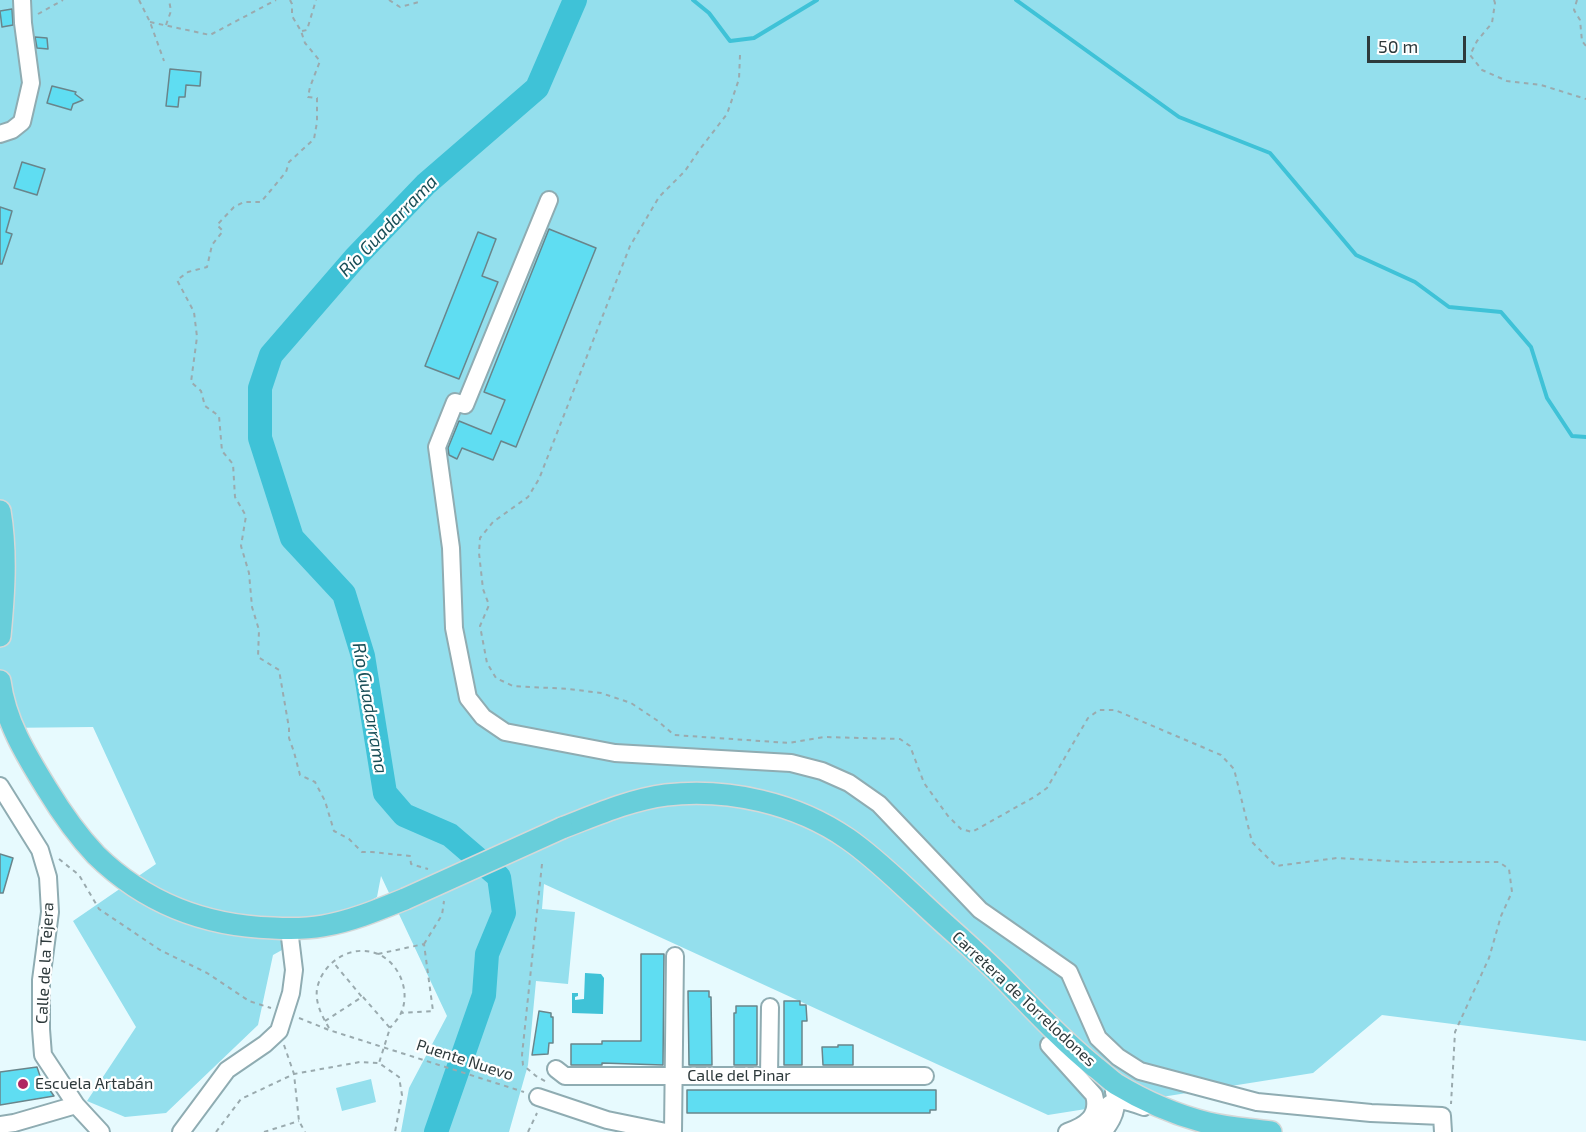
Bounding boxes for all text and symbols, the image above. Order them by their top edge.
scale bar [1370,24,1469,62]
text: 50 m [1378,35,1418,57]
water label: Río Guadarrama [334,171,442,281]
water label: Río Guadarrama [348,641,392,775]
street label: Calle de la Tejera [32,902,58,1024]
street label: Carretera de Torrelodones [948,927,1100,1071]
street label: Puente Nuevo [414,1035,516,1085]
street label: Calle del Pinar [687,1066,791,1086]
place label: Escuela Artabán [35,1074,153,1094]
marker: Escuela Artabán [16,1077,30,1091]

